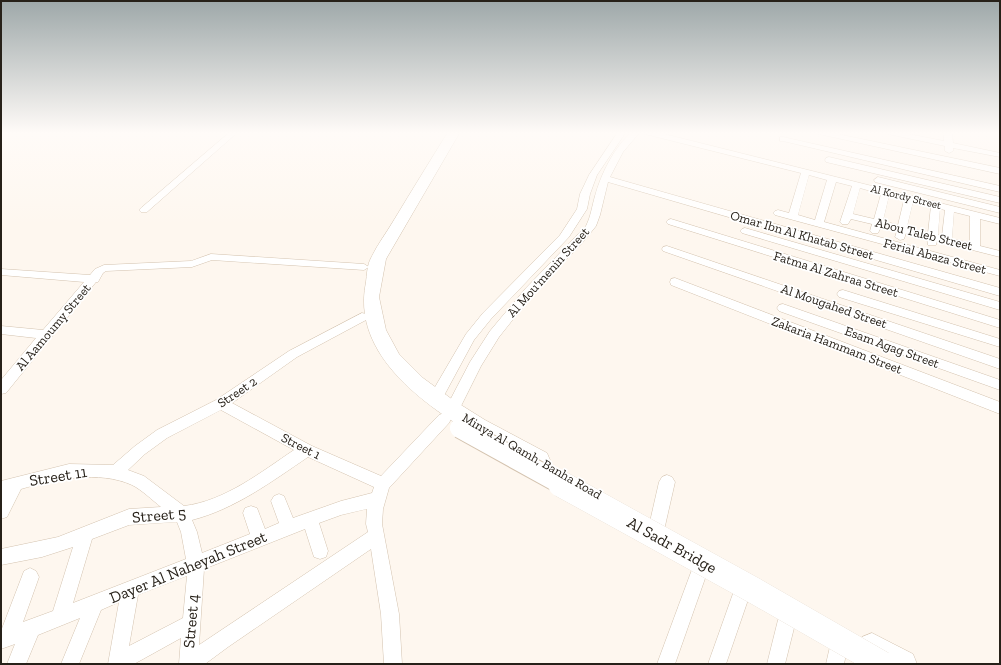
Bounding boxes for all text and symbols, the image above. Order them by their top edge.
street label: Al Kordy Street [869,182,944,212]
street label: Omar Ibn Al Khatab Street [729,207,876,263]
street label: Abou Taleb Street [874,215,974,253]
street label: Al Mou'menin Street [504,224,592,320]
street label: Ferial Abaza Street [882,235,988,277]
street label: Fatma Al Zahraa Street [772,248,900,300]
street label: Al Aamoumy Street [12,280,94,373]
street label: Al Mougahed Street [779,281,889,331]
street label: Zakaria Hammam Street [770,313,904,377]
street label: Esam Agag Street [843,323,941,371]
street label: Street 2 [215,373,260,410]
street label: Minya Al Qamh, Banha Road [460,410,604,502]
street label: Street 1 [279,430,323,462]
street label: Street 11 [28,462,88,490]
street label: Street 5 [131,503,187,527]
street label: Al Sadr Bridge [624,513,720,577]
street label: Dayer Al Naheyah Street [107,527,269,607]
street label: Street 4 [179,593,203,649]

